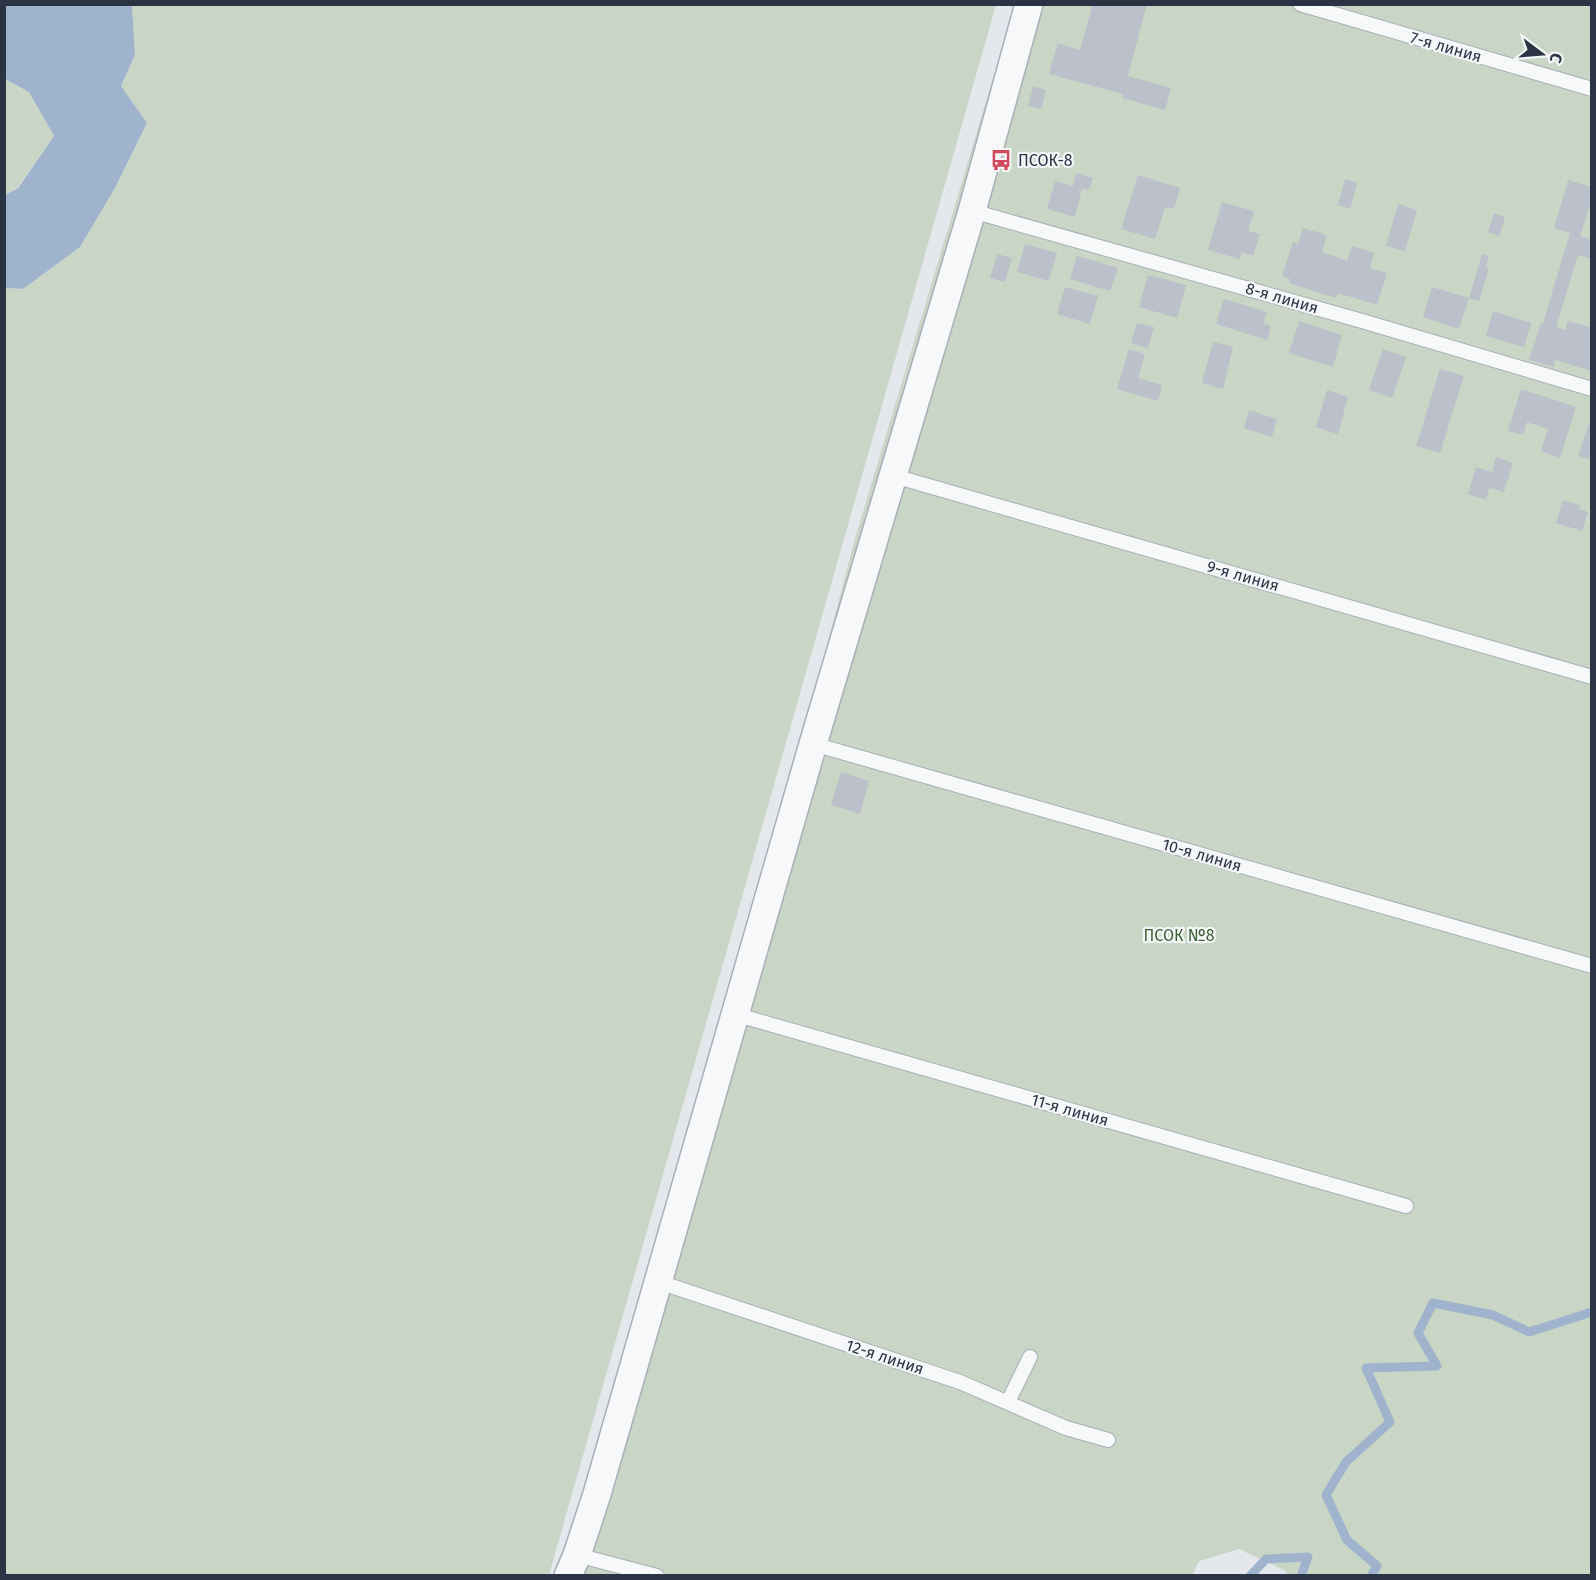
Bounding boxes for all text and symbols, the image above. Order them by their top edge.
north arrow [1512,24,1572,84]
street label: 7-я линия [1408,28,1484,66]
text: С [1545,51,1566,66]
bus stop icon: ПСОК-8 [989,148,1013,172]
place label: ПСОК-8 [1018,151,1073,170]
street label: 8-я линия [1243,279,1321,317]
street label: 9-я линия [1205,557,1281,595]
street label: 10-я линия [1160,835,1244,875]
park label: ПСОК №8 [1144,926,1215,945]
street label: 11-я линия [1029,1090,1111,1130]
street label: 12-я линия [844,1335,926,1379]

